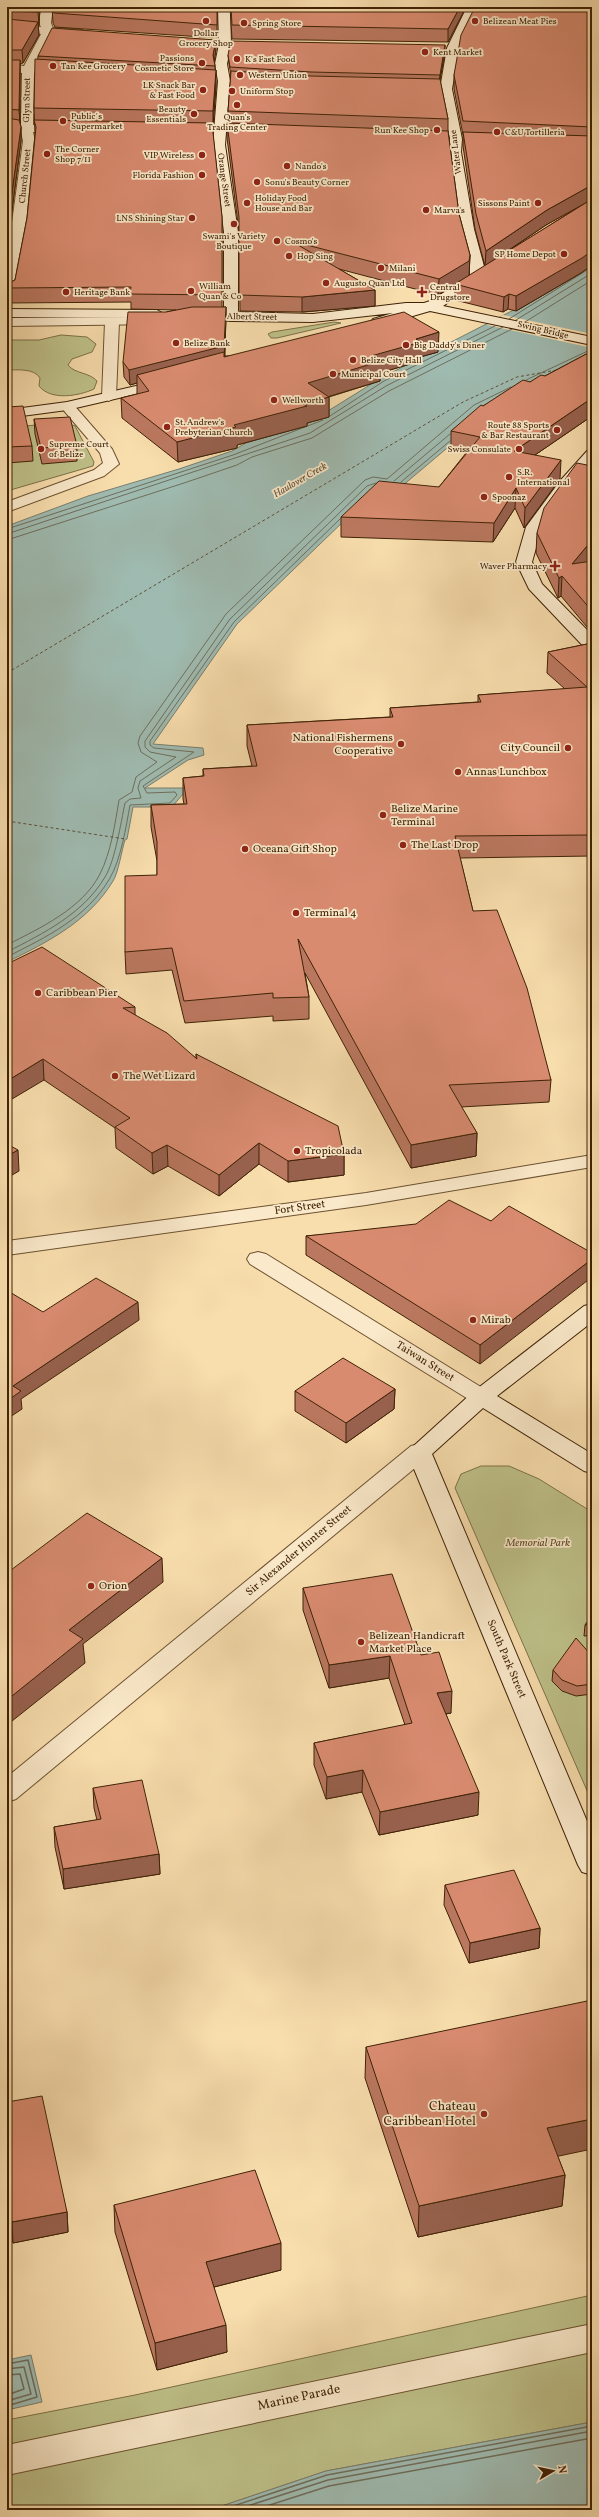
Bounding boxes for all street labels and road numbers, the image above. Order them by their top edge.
street label: Glyn Street [20,77,34,123]
street label: Water Lane [447,129,465,175]
street label: Church Street [16,148,34,204]
street label: Orange Street [214,152,234,208]
street label: Albert Street [227,310,277,324]
street label: Swing Bridge [516,318,570,342]
street label: Fort Street [274,1197,326,1219]
street label: Taiwan Street [393,1338,457,1386]
street label: Sir Alexander Hunter Street [243,1502,355,1600]
street label: South Park Street [483,1617,529,1701]
street label: Marine Parade [256,2380,342,2416]

